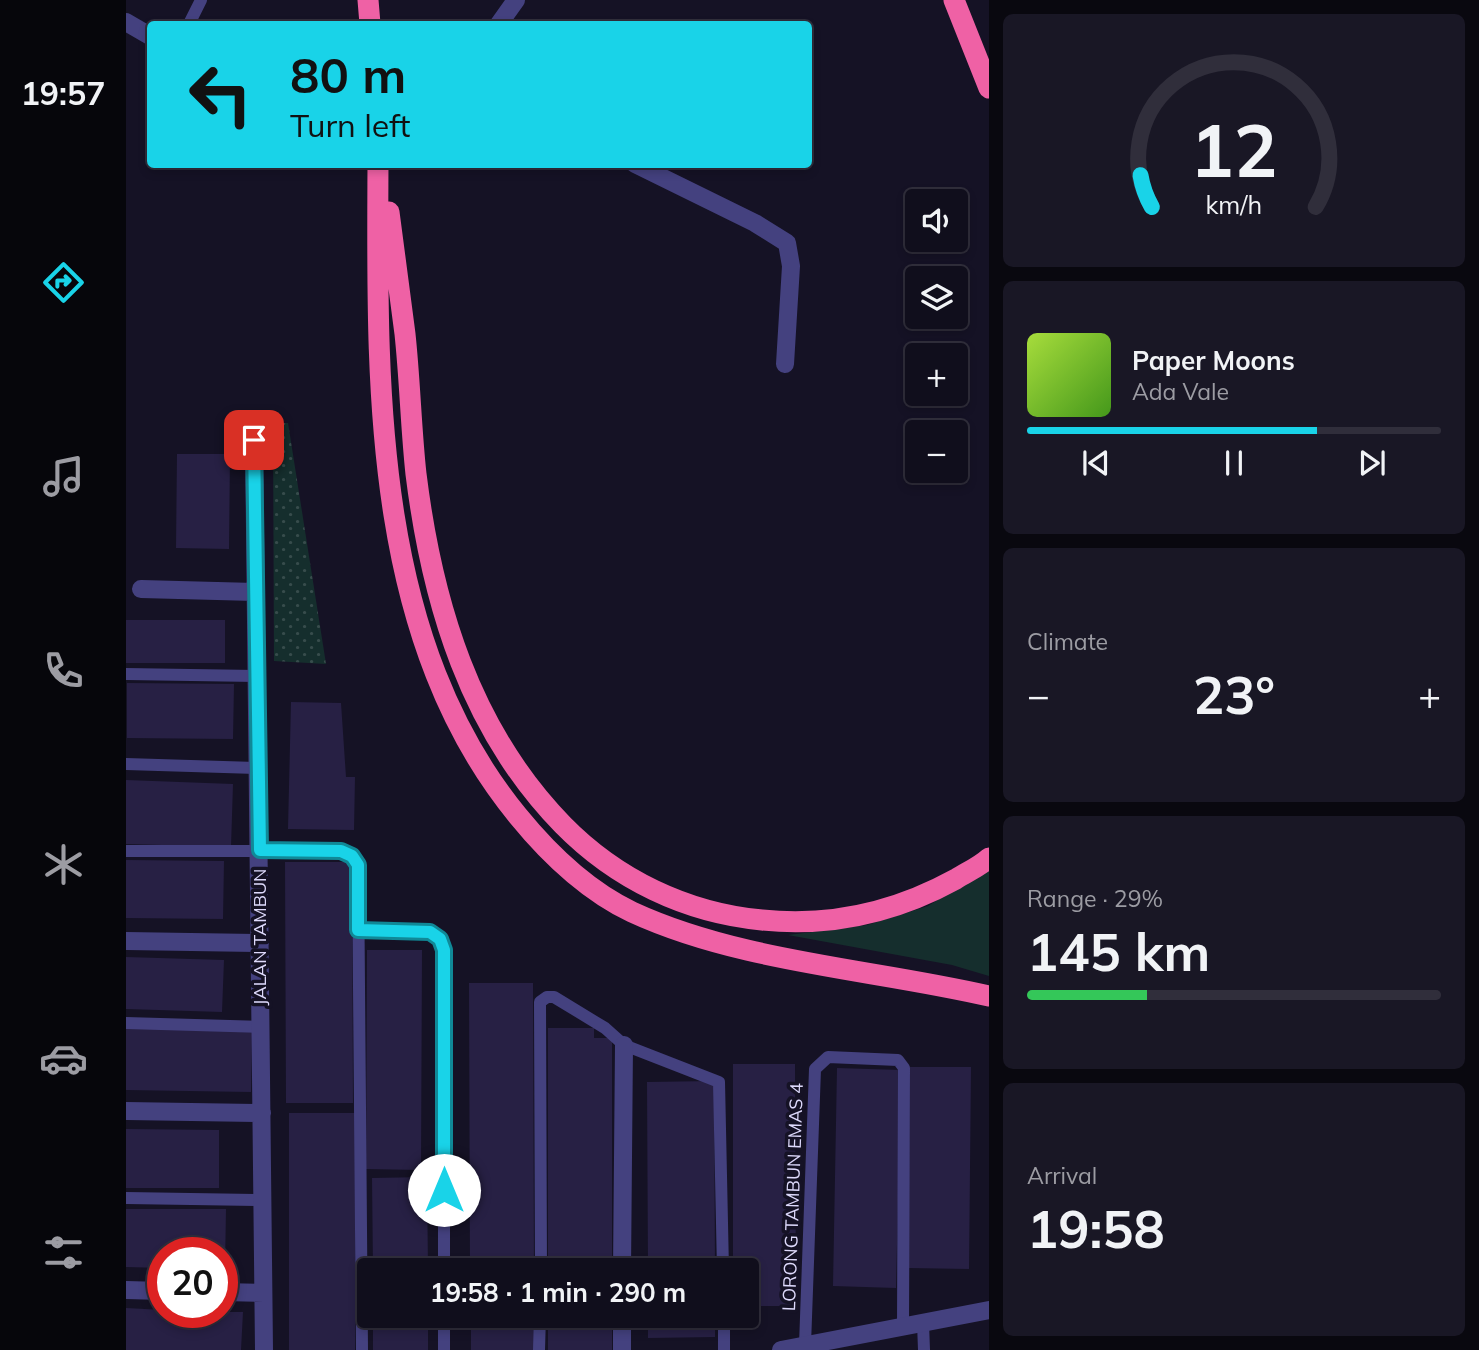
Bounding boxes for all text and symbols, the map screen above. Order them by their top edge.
text: 80 m [290,44,406,105]
icon: left [175,49,266,140]
text: 19:57 [21,73,105,113]
text: 12 [1190,104,1278,195]
text: Turn left [290,105,410,145]
text: km/h [1206,188,1262,219]
map controls [905,189,968,483]
button: sound [905,189,968,252]
icon: directions [39,258,88,307]
button: layers [905,266,968,329]
button: + [905,343,968,406]
text: Paper Moons [1132,344,1295,377]
text: Ada Vale [1132,377,1229,406]
pin [224,410,284,470]
button: − [905,420,968,483]
icon: arrive [235,421,273,459]
icon: previous [1077,444,1115,482]
icon: pause [1215,444,1253,482]
icon: next [1353,444,1391,482]
icon: music [39,452,88,501]
text: Climate [1027,627,1108,656]
icon: phone [39,646,88,695]
text: 23° [1193,662,1275,727]
text: − [1027,671,1050,719]
text: + [1418,671,1441,719]
icon: climate [39,840,88,889]
street label: JALAN TAMBUN [248,869,271,1005]
text: Range · 29% [1027,884,1163,913]
text: 145 km [1027,919,1210,984]
icon: car [39,1034,88,1083]
street label: LORONG TAMBUN EMAS 4 [777,1082,808,1311]
position arrow [407,1153,481,1227]
text: Arrival [1027,1161,1097,1190]
text: 19:58 [1027,1196,1165,1261]
icon: filters [39,1228,88,1277]
speed limit sign: 20 [147,1237,238,1328]
text: 19:58 · 1 min · 290 m [430,1276,686,1309]

